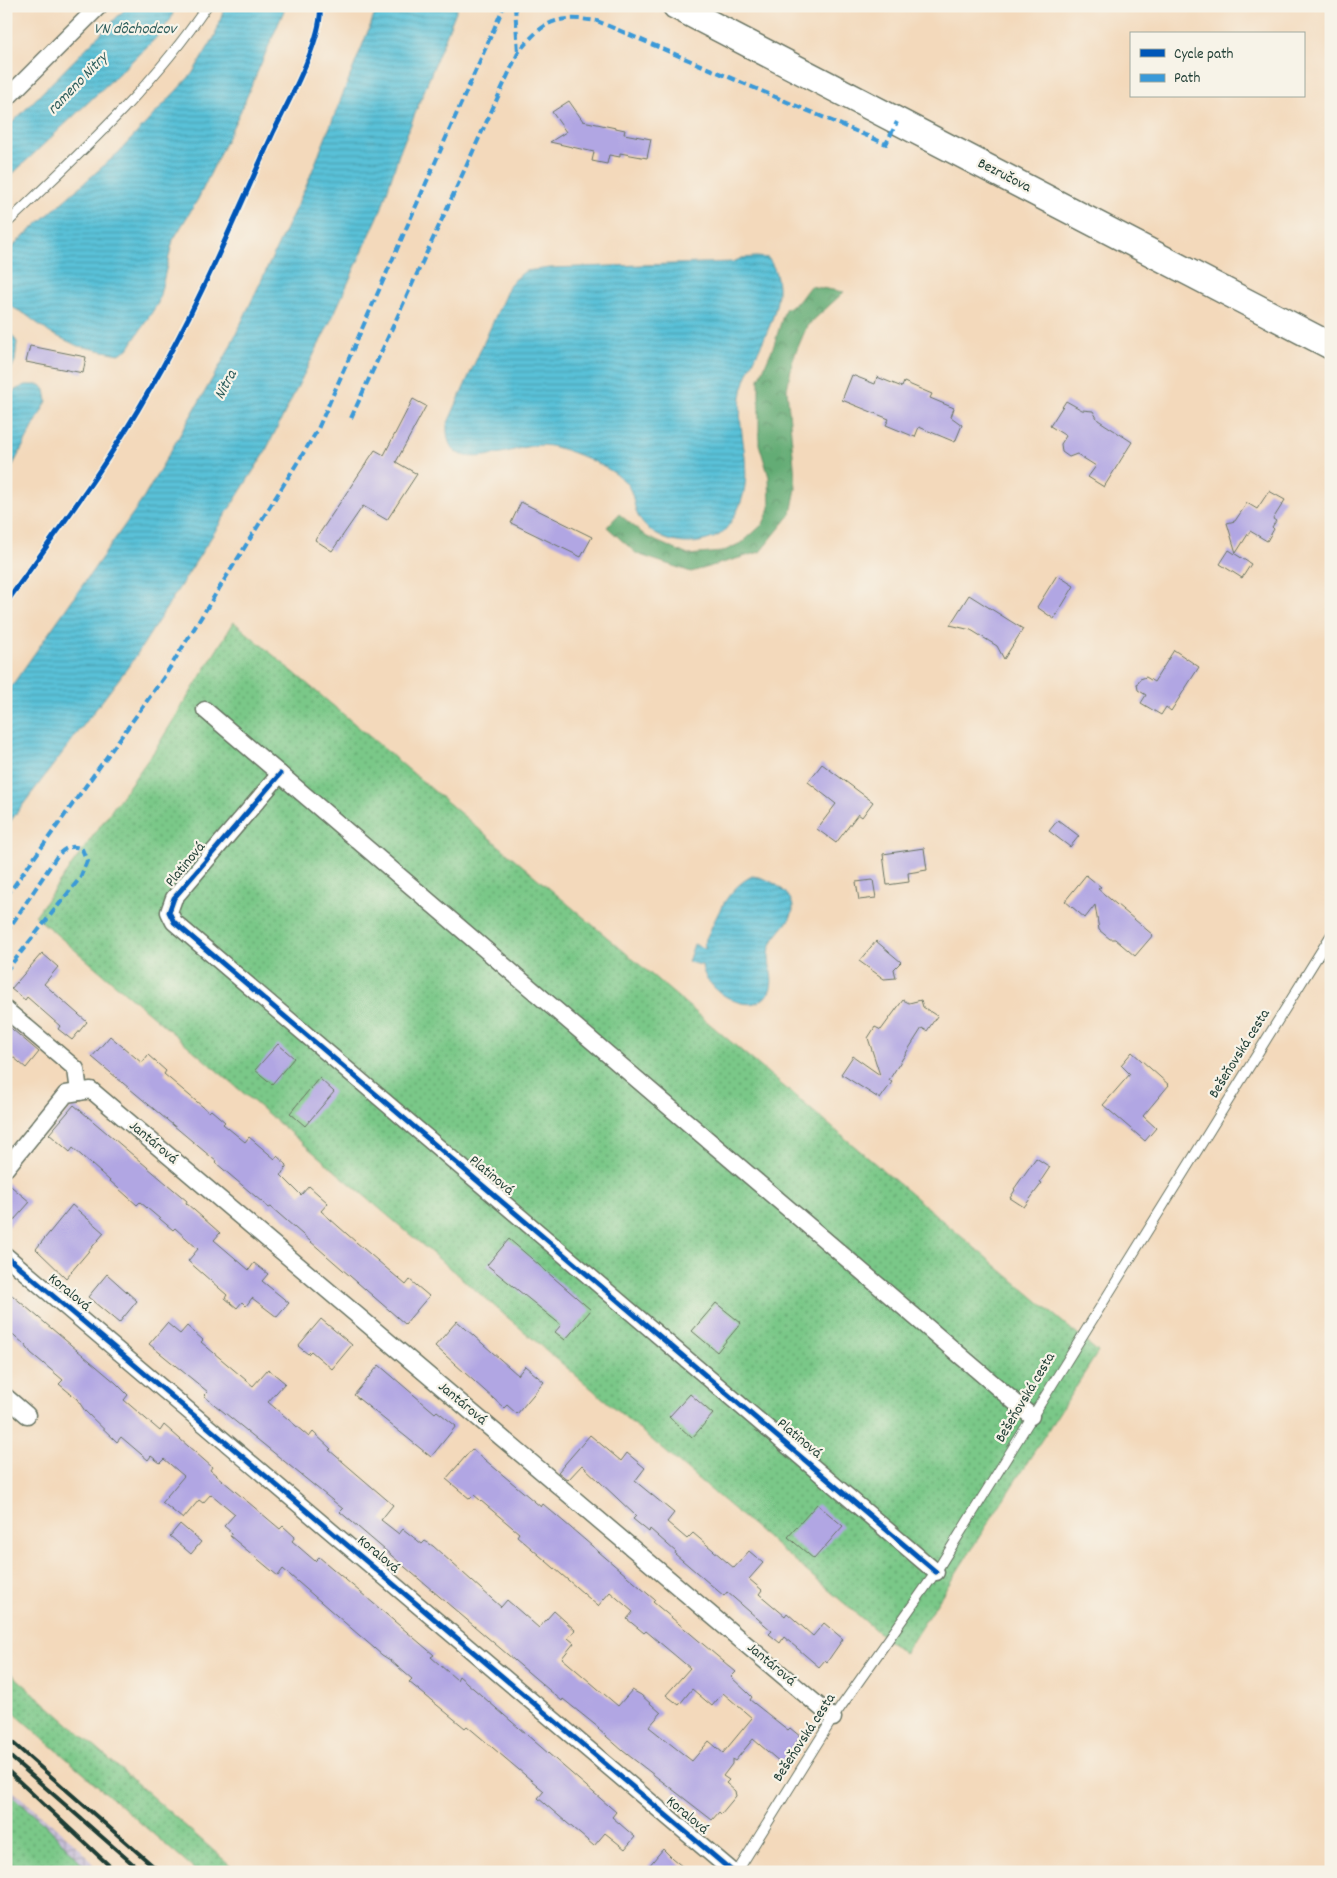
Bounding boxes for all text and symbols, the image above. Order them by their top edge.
water label: VN dôchodcov [94,18,179,41]
legend [1130,32,1304,98]
text: Cycle path [1174,44,1234,66]
water label: rameno Nitry [42,46,115,120]
text: Path [1174,68,1200,90]
street label: Bezručova [973,153,1035,199]
water label: Nitra [209,365,244,404]
street label: Platinová [161,837,212,892]
street label: Bešeňovská cesta [1204,1004,1277,1103]
street label: Jantárová [124,1116,183,1171]
street label: Platinová [464,1151,519,1202]
street label: Koralová [43,1268,96,1318]
street label: Bešeňovská cesta [990,1348,1062,1447]
street label: Jantárová [433,1377,492,1432]
street label: Platinová [772,1414,827,1465]
street label: Koralová [352,1530,405,1580]
street label: Jantárová [742,1638,801,1693]
street label: Bešeňovská cesta [768,1689,842,1787]
street label: Koralová [661,1791,714,1841]

